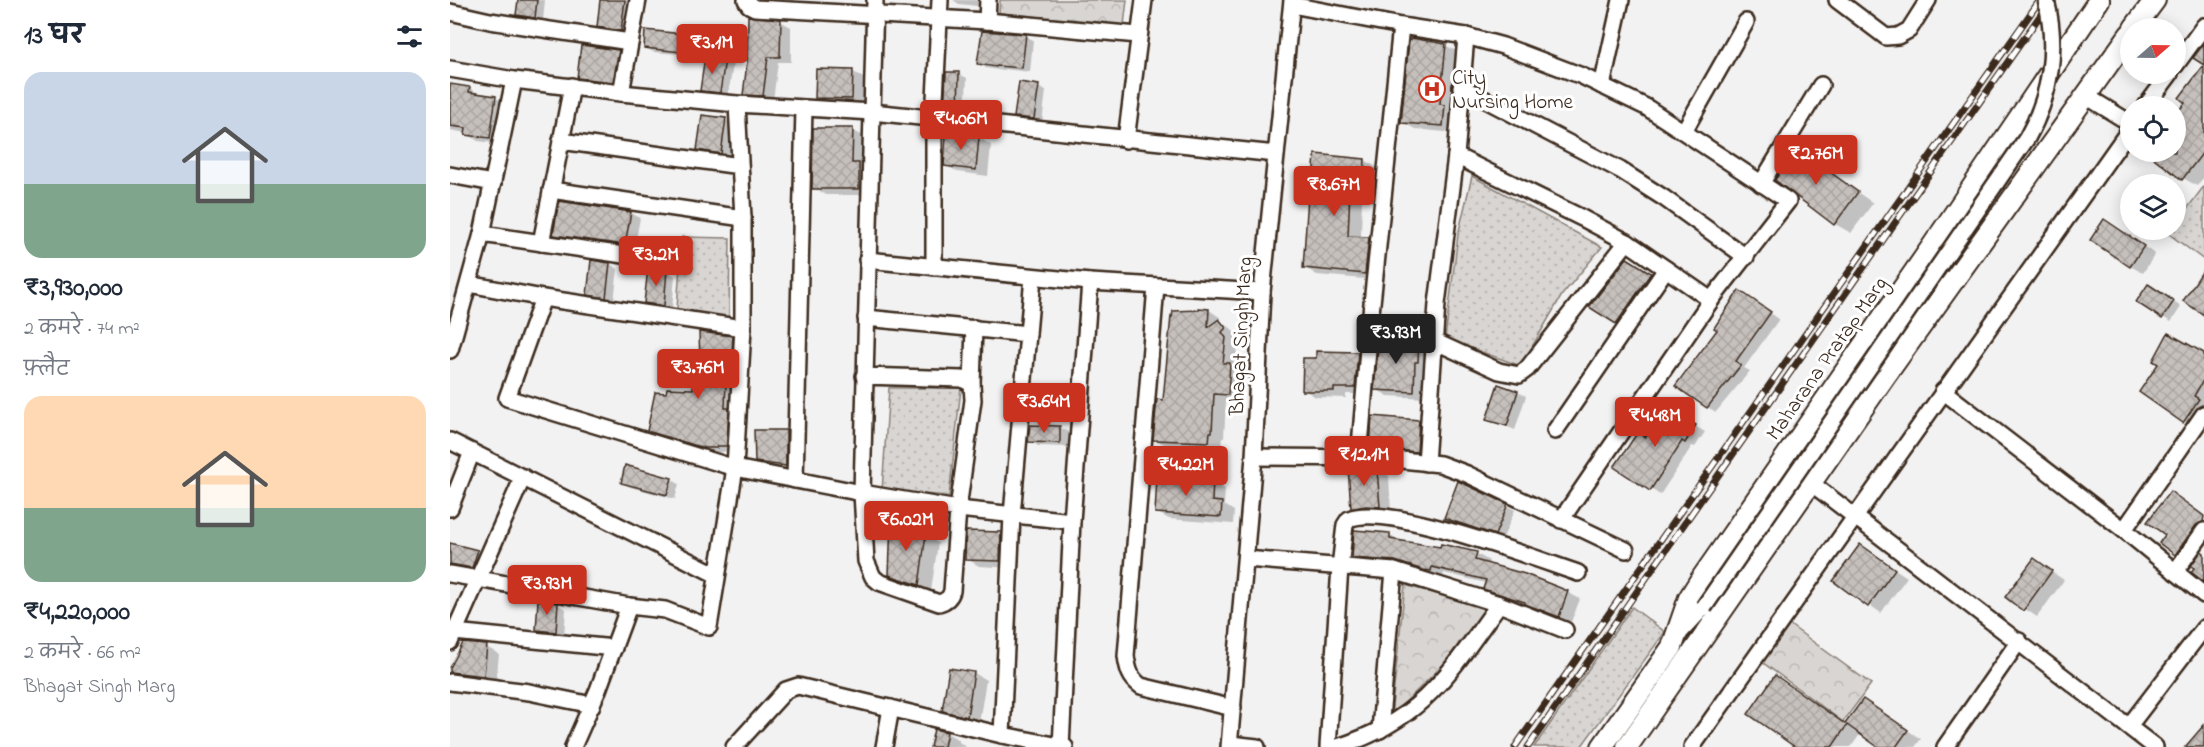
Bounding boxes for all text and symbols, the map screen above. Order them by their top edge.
text: 13 घर [24,18,84,56]
north arrow [2120,18,2186,84]
map controls [2120,18,2186,240]
icon: filters [393,20,426,53]
pin: ₹3.1M [670,24,754,75]
text: ₹3.1M [691,29,733,58]
place label: City Nursing Home [1452,64,1574,120]
hospital icon: City Nursing Home [1417,74,1447,104]
button: locate [2120,96,2186,162]
pin: ₹4.06M [912,100,1010,151]
text: ₹4.06M [934,105,988,134]
icon: home [171,111,279,219]
pin: ₹2.76M [1767,135,1865,186]
text: ₹2.76M [1788,140,1844,169]
pin: ₹8.67M [1285,166,1383,217]
text: ₹8.67M [1308,171,1360,200]
button: layers [2120,174,2186,240]
pin: ₹3.2M [614,236,698,287]
text: ₹3.2M [633,241,679,270]
street label: Bhagat Singh Marg [1223,256,1263,417]
text: ₹3,930,000 [24,270,123,308]
street label: Maharana Pratap Marg [1760,271,1897,448]
pin: ₹3.93M [1347,314,1445,365]
text: 2 कमरे · 74 m² [24,315,140,344]
text: ₹3.93M [1371,319,1421,348]
pin: ₹3.76M [649,349,747,400]
text: ₹3.76M [671,354,725,383]
text: फ़्लैट [24,356,70,385]
pin: ₹3.64M [995,383,1093,434]
text: ₹3.64M [1017,388,1071,417]
pin: ₹4.48M [1606,397,1704,448]
text: ₹4.48M [1629,402,1681,431]
icon: home [171,435,279,543]
pin: ₹12.1M [1315,436,1413,487]
text: ₹12.1M [1339,441,1389,470]
pin: ₹4.22M [1137,446,1235,497]
text: ₹4.22M [1158,451,1214,480]
pin: ₹6.02M [857,501,955,552]
text: ₹6.02M [878,506,934,535]
pin: ₹3.93M [498,565,596,616]
text: ₹3.93M [522,570,572,599]
text: ₹4,220,000 [24,594,130,632]
text: 2 कमरे · 66 m² [24,639,141,668]
text: Bhagat Singh Marg [24,673,175,702]

